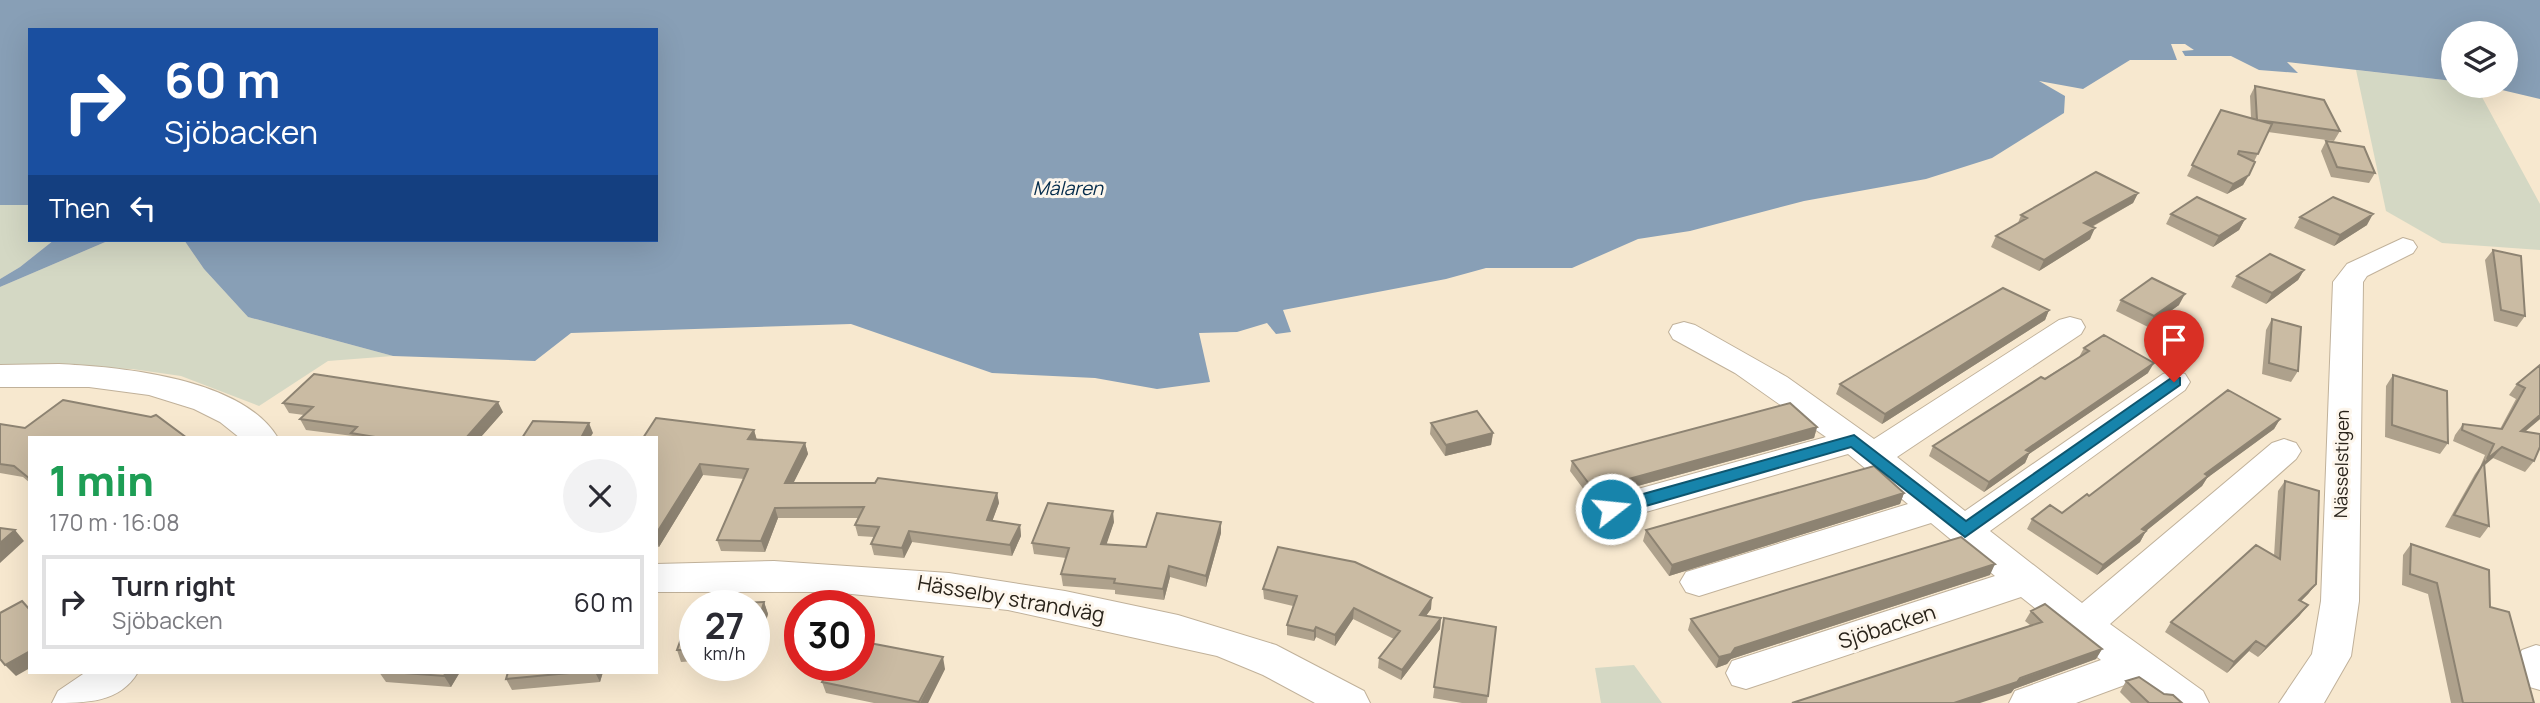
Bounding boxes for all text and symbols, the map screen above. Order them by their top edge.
map controls [2441,21,2518,98]
button: layers [2441,21,2518,98]
text: 60 m [164,46,281,113]
icon: right [49,56,140,147]
text: Sjöbacken [164,110,318,154]
water label: Mälaren [1033,175,1104,201]
icon: left [124,189,162,227]
text: Then [49,190,110,226]
pin [2144,310,2204,382]
icon: arrive [2155,321,2193,359]
street label: Nässelstigen [2328,410,2354,518]
text: 1 min [49,451,154,509]
button: close [563,459,637,533]
position arrow [1574,472,1648,546]
text: 170 m · 16:08 [49,506,180,538]
text: Turn right [112,568,236,604]
street label: Hässelby strandväg [915,568,1107,628]
icon: right [53,583,91,621]
text: 60 m [574,584,633,620]
speed limit sign: 30 [784,590,875,681]
street label: Sjöbacken [1834,597,1939,655]
text: 27 [705,602,744,650]
text: Sjöbacken [112,604,223,636]
text: km/h [704,641,745,665]

